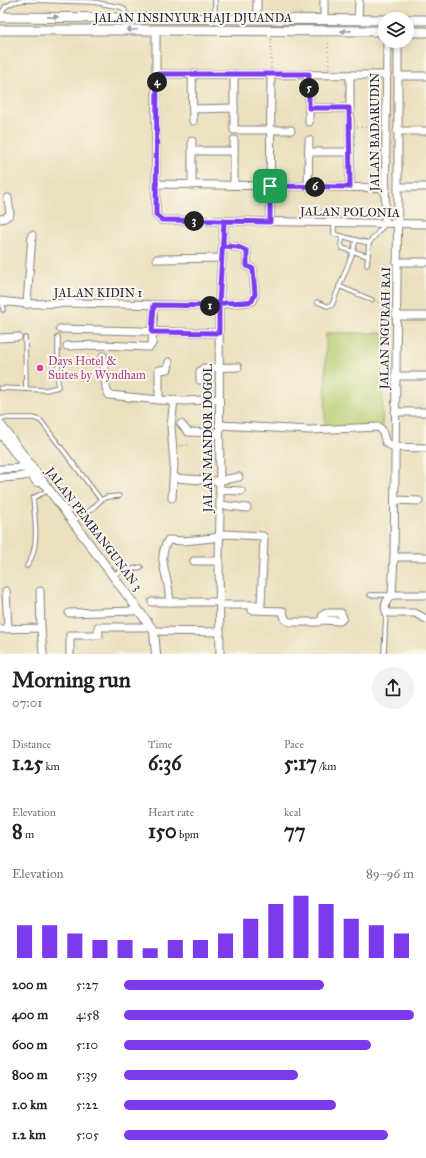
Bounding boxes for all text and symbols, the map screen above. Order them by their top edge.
street label: JALAN INSINYUR HAJI DJUANDA [92,11,292,26]
map controls [378,12,414,48]
button: layers [378,12,414,48]
one-way arrow [47,14,60,20]
one-way arrow [125,27,138,33]
one-way arrow [340,28,352,35]
pin: 4 [147,72,167,92]
street label: JALAN BADARUDIN [368,73,383,193]
text: 4 [154,75,160,88]
pin: 5 [299,78,319,98]
text: 5 [306,81,312,94]
pin [253,169,287,203]
icon: arrive [259,175,281,197]
pin: 6 [305,177,325,197]
text: 6 [312,180,318,193]
street label: JALAN POLONIA [298,204,400,221]
pin: 3 [184,211,204,231]
text: 3 [192,214,196,227]
street label: JALAN NGURAH RAI [377,267,394,391]
street label: JALAN KIDIN 1 [52,286,143,301]
pin: 1 [200,296,220,316]
text: 1 [208,299,212,312]
place label: Days Hotel & Suites by Wyndham [48,354,146,382]
marker: Days Hotel & Suites by Wyndham [35,363,45,373]
street label: JALAN MANDOR DOGOL [201,364,216,514]
street label: JALAN PEMBANGUNAN 3 [41,463,145,594]
text: Morning run [12,666,131,693]
button: share [372,667,414,709]
text: 07:01 [12,695,42,711]
text: Distance [12,738,51,751]
text: Time [148,738,172,751]
text: Pace [284,738,304,751]
text: 1.25 [12,751,43,775]
text: 6:36 [148,751,182,775]
text: 5:17 [284,751,317,775]
text: km [43,760,60,773]
text: /km [317,760,337,773]
text: Elevation [12,806,56,819]
text: Heart rate [148,806,194,819]
text: kcal [284,806,301,819]
text: 8 [12,819,23,843]
text: 150 [148,819,177,843]
text: 77 [284,819,305,843]
text: m [23,828,34,841]
text: bpm [177,828,199,841]
text: Elevation [12,866,64,882]
text: 89–96 m [366,866,414,882]
text: 200 m [12,977,47,993]
text: 5:27 [76,977,98,993]
text: 400 m [12,1007,48,1023]
text: 4:58 [76,1007,99,1023]
text: 600 m [12,1037,48,1053]
text: 5:10 [76,1037,98,1053]
text: 800 m [12,1067,48,1083]
text: 5:39 [76,1067,98,1083]
text: 1.0 km [12,1097,47,1113]
text: 5:22 [76,1097,98,1113]
text: 1.2 km [12,1127,46,1143]
text: 5:05 [76,1127,99,1143]

